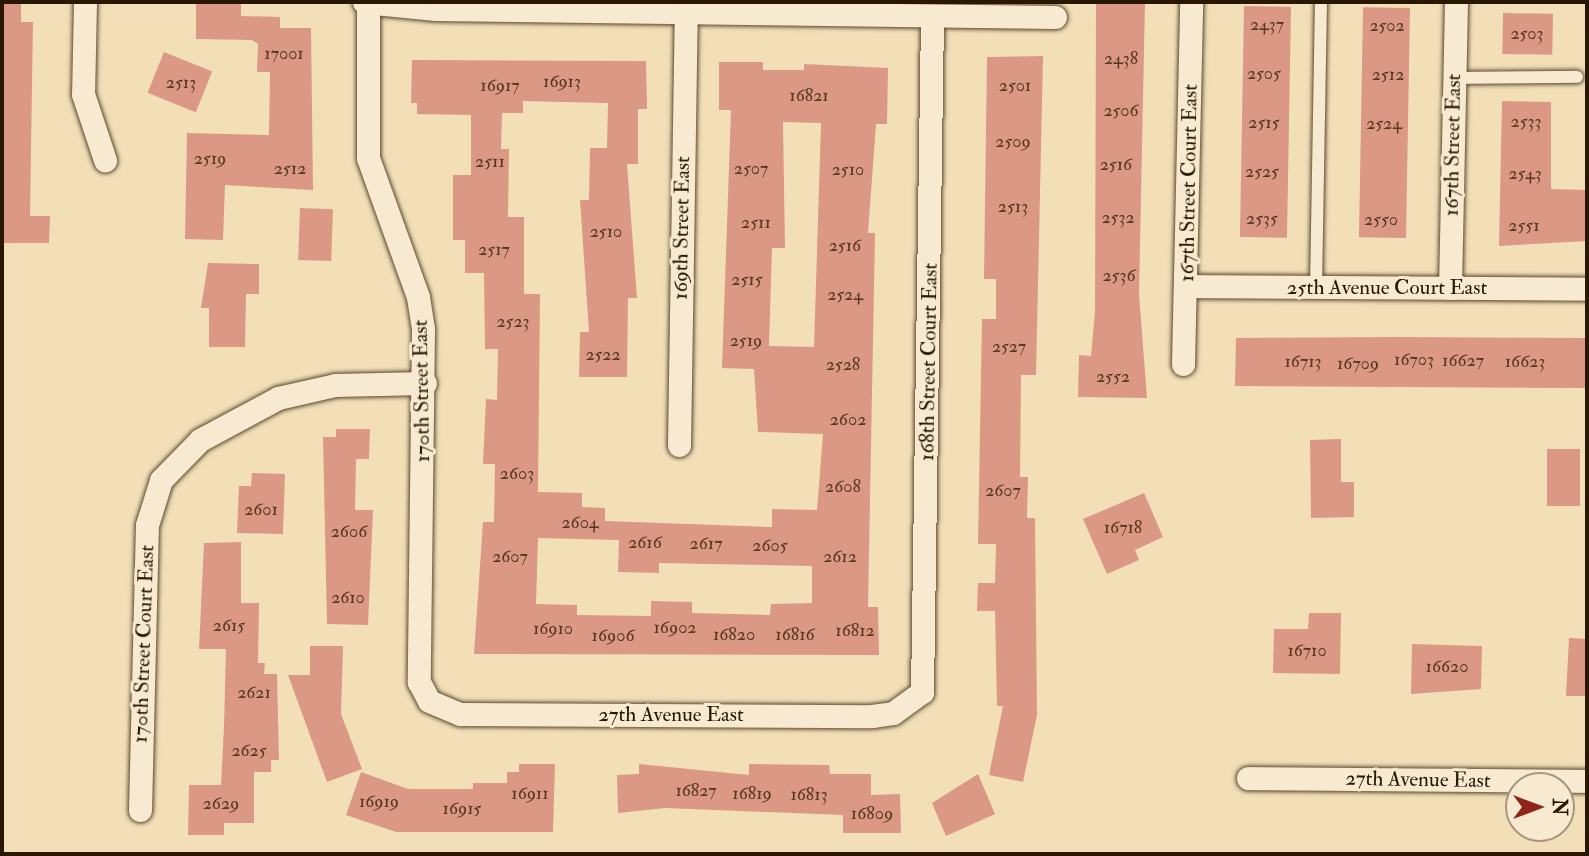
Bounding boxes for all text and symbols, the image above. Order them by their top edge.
house number: 2437 [1250,14,1284,36]
house number: 2502 [1369,15,1405,37]
house number: 2503 [1511,23,1543,45]
house number: 17001 [264,43,304,65]
house number: 2438 [1104,48,1138,70]
house number: 2505 [1247,63,1281,85]
house number: 2512 [1372,64,1404,86]
house number: 16913 [543,71,581,93]
house number: 2513 [166,72,196,94]
street label: 167th Street East [1439,73,1467,217]
house number: 16917 [480,75,520,97]
house number: 2501 [999,75,1031,97]
street label: 167th Street Court East [1175,84,1203,282]
house number: 16821 [789,85,829,107]
house number: 2506 [1103,100,1139,122]
house number: 2533 [1511,111,1541,133]
house number: 2515 [1248,112,1280,134]
house number: 2524 [1366,113,1402,135]
house number: 2509 [995,131,1031,153]
house number: 2519 [194,148,226,170]
house number: 2511 [475,151,505,173]
house number: 2516 [1100,154,1132,176]
street label: 169th Street East [668,156,696,300]
house number: 2512 [274,158,306,180]
house number: 2507 [734,158,768,180]
house number: 2510 [832,159,864,181]
house number: 2525 [1245,161,1279,183]
house number: 2543 [1508,163,1542,185]
house number: 2513 [998,196,1028,218]
house number: 2532 [1101,207,1135,229]
house number: 2535 [1246,208,1278,230]
house number: 2550 [1364,209,1398,231]
house number: 2511 [741,212,771,234]
house number: 2551 [1508,215,1540,237]
house number: 2510 [590,221,622,243]
house number: 2516 [829,235,861,257]
house number: 2517 [478,239,510,261]
street label: 168th Street Court East [915,263,943,461]
house number: 2536 [1103,265,1135,287]
house number: 2515 [731,269,763,291]
street label: 25th Avenue Court East [1287,275,1487,301]
house number: 2524 [827,284,863,306]
house number: 2523 [497,311,529,333]
street label: 170th Street East [408,319,436,463]
house number: 2519 [730,330,762,352]
house number: 2527 [992,336,1026,358]
house number: 2522 [585,344,621,366]
house number: 16703 [1394,349,1434,371]
house number: 16627 [1442,350,1484,372]
house number: 16713 [1284,351,1322,373]
house number: 16623 [1505,351,1545,373]
house number: 16709 [1337,353,1379,375]
house number: 2528 [826,354,860,376]
house number: 2552 [1096,366,1130,388]
house number: 2602 [830,409,866,431]
house number: 2603 [500,463,534,485]
house number: 2608 [825,476,861,498]
house number: 2607 [985,480,1021,502]
house number: 2601 [244,499,278,521]
house number: 2604 [561,512,599,534]
house number: 16718 [1104,517,1142,539]
house number: 2606 [331,521,367,543]
house number: 2616 [628,532,662,554]
house number: 2617 [690,533,722,555]
house number: 2605 [752,535,788,557]
street label: 170th Street Court East [128,544,160,744]
house number: 2607 [492,546,528,568]
house number: 2612 [823,546,857,568]
house number: 2610 [331,587,365,609]
house number: 2615 [213,615,245,637]
house number: 16902 [654,617,696,639]
house number: 16910 [533,618,573,640]
house number: 16812 [835,620,875,642]
house number: 16820 [713,624,755,646]
house number: 16816 [775,624,815,646]
house number: 16906 [592,625,634,647]
house number: 16710 [1287,640,1327,662]
house number: 16620 [1426,656,1468,678]
house number: 2621 [237,682,271,704]
street label: 27th Avenue East [598,702,744,728]
house number: 2625 [231,740,267,762]
street label: 27th Avenue East [1345,766,1491,794]
north arrow [1505,772,1575,842]
house number: 16827 [675,780,717,802]
house number: 16911 [511,783,549,805]
house number: 16819 [732,783,772,805]
house number: 16813 [790,784,828,806]
house number: 16919 [359,791,399,813]
house number: 2629 [203,793,239,815]
house number: 16915 [443,798,481,820]
text: N [1547,798,1571,816]
house number: 16809 [851,803,893,825]

